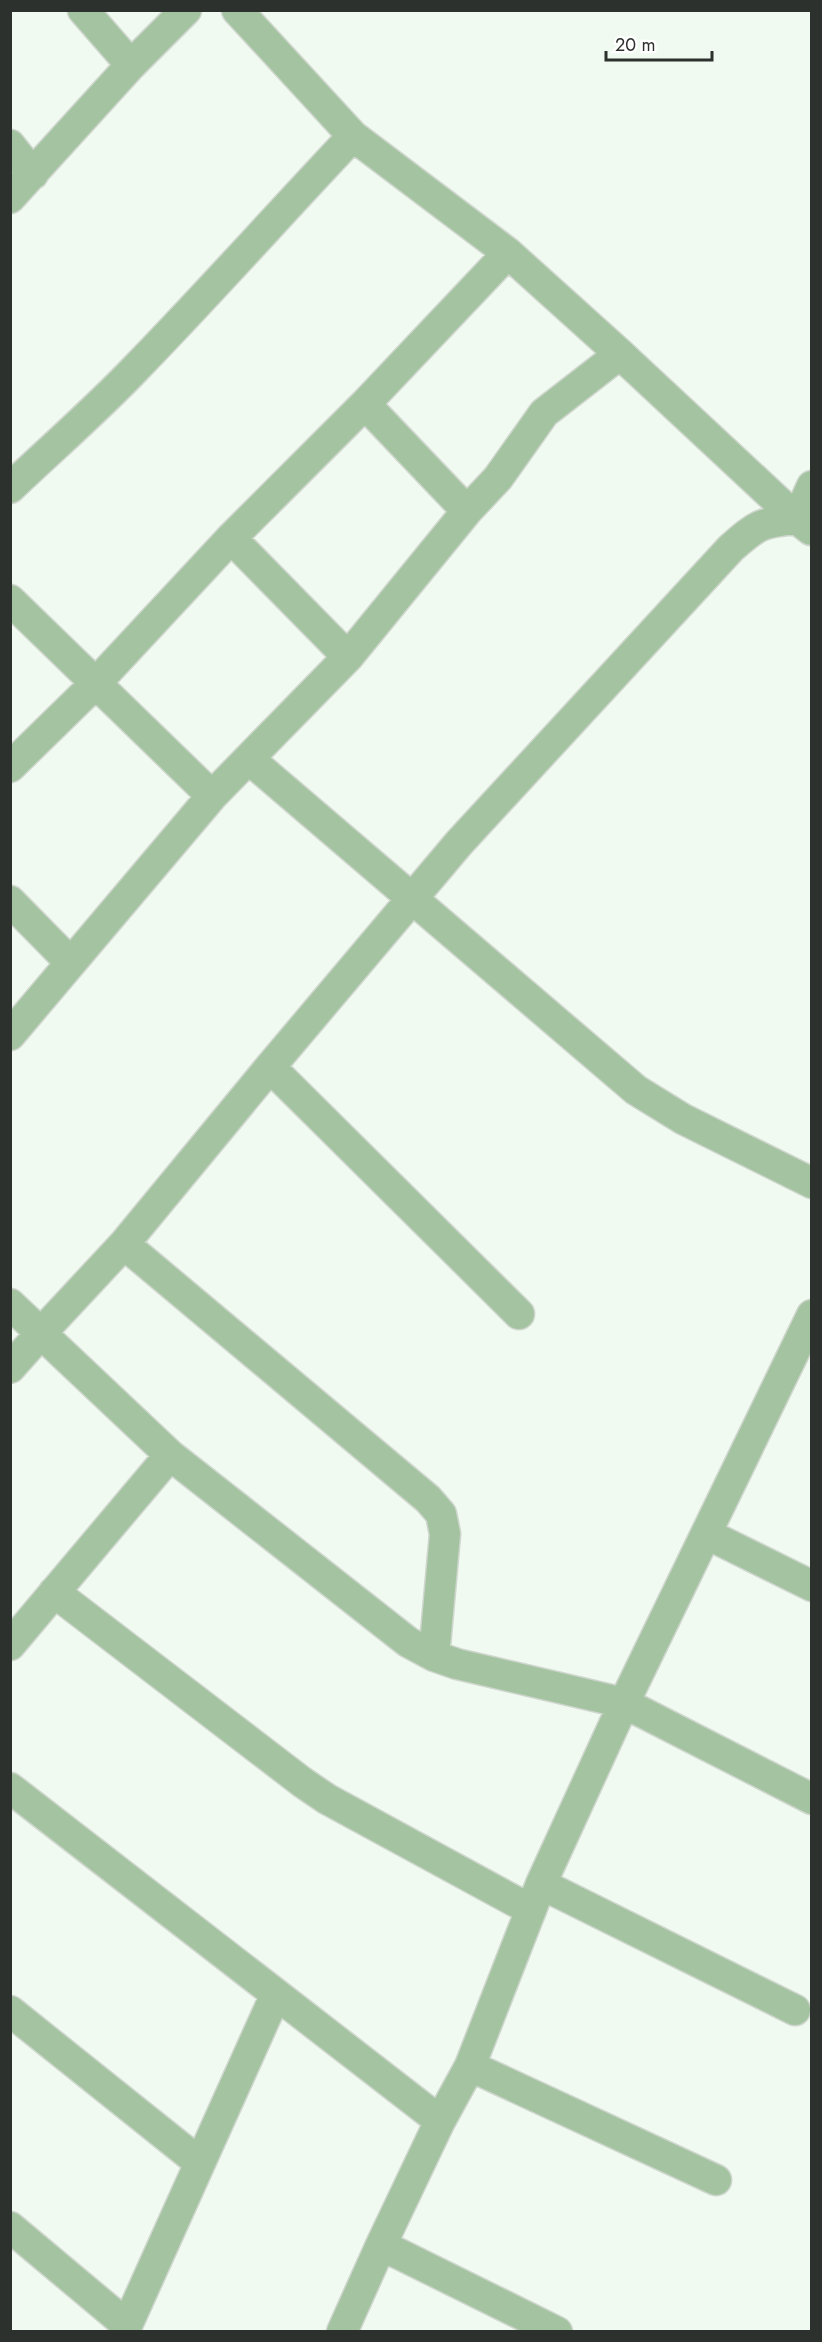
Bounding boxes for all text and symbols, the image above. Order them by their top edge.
scale bar [606,24,712,62]
text: 20 m [615,32,655,58]

